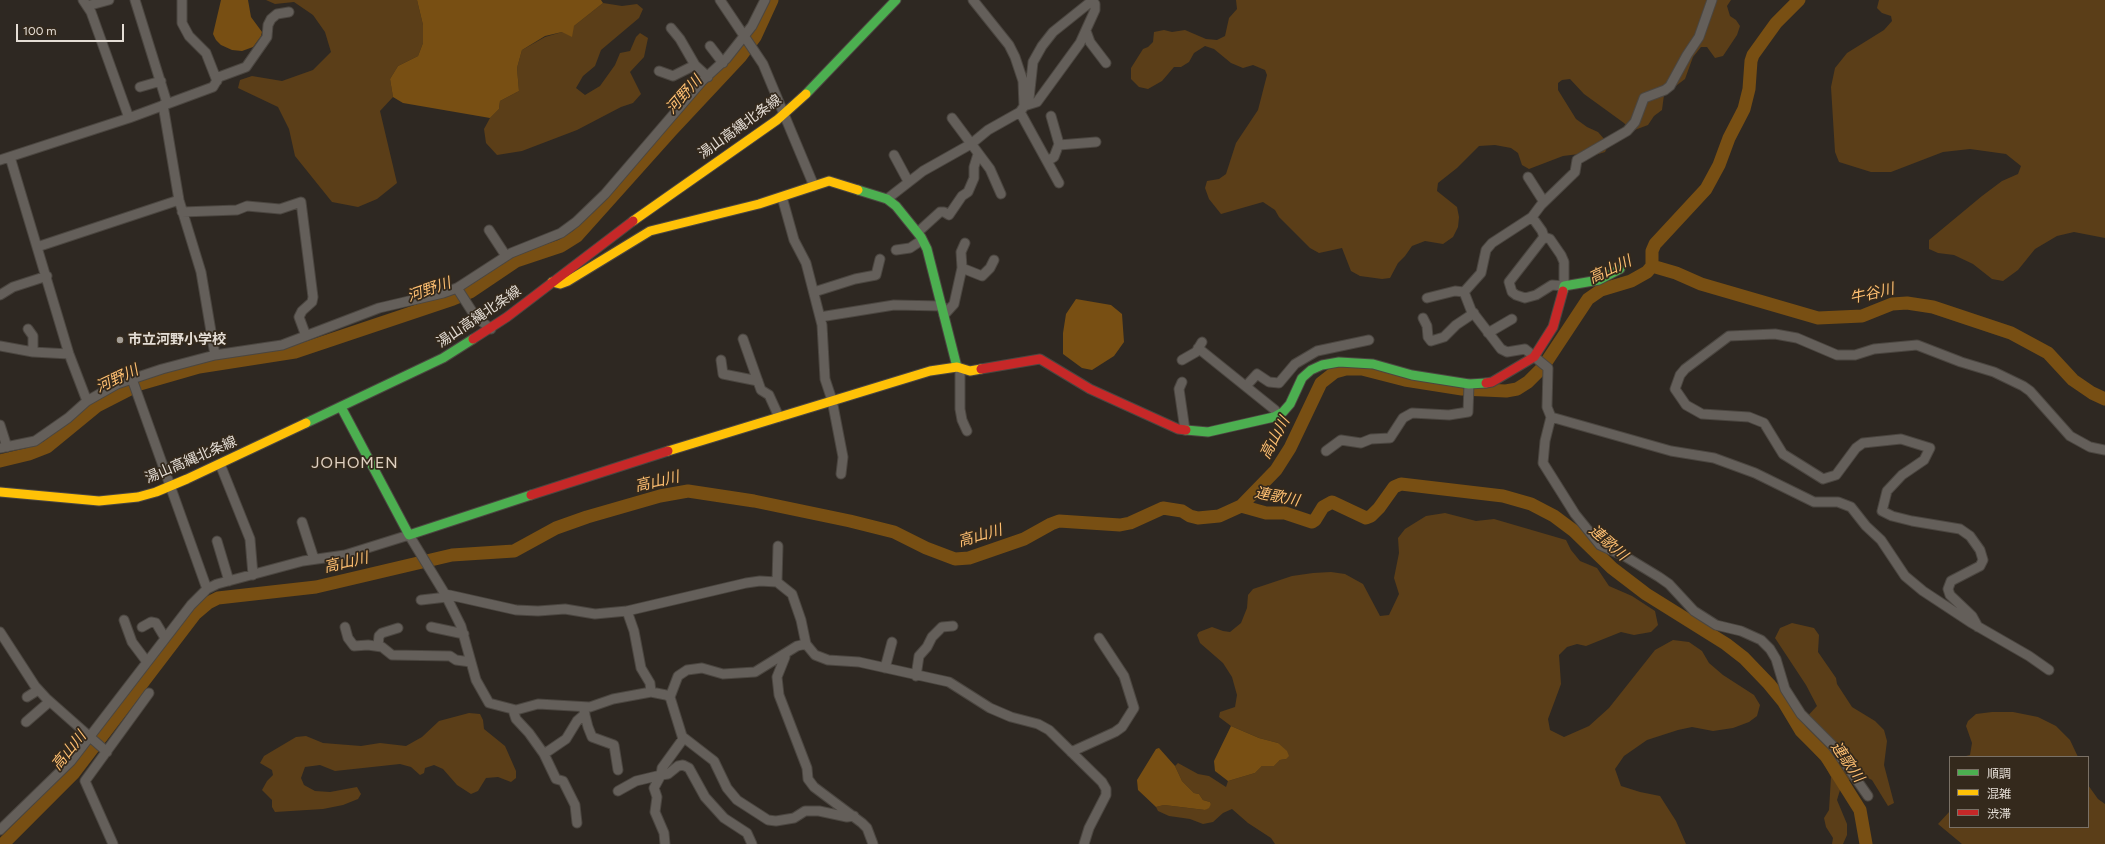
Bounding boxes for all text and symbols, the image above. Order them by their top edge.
scale bar [18,16,126,42]
text: 100 m [23,24,57,38]
water label: 河野川 [662,72,706,118]
street label: 湯山高縄北条線 [695,91,785,163]
water label: 高山川 [1586,252,1634,288]
water label: 河野川 [405,274,453,306]
water label: 牛谷川 [1848,280,1896,308]
street label: 湯山高縄北条線 [434,283,524,351]
place label: 市立河野小学校 [128,332,226,348]
marker: 市立河野小学校 [115,335,125,345]
water label: 河野川 [93,361,141,397]
water label: 高山川 [1256,414,1294,462]
street label: 湯山高縄北条線 [143,433,239,487]
district label: JOHOMEN [311,453,399,473]
water label: 高山川 [633,468,681,496]
water label: 連歌川 [1253,484,1301,510]
water label: 高山川 [956,521,1004,551]
water label: 連歌川 [1585,521,1631,565]
water label: 高山川 [322,549,370,577]
water label: 高山川 [48,728,90,774]
water label: 連歌川 [1827,738,1867,786]
legend [1949,756,2089,828]
text: 順調 [1987,767,2011,781]
text: 混雑 [1987,787,2011,801]
text: 渋滞 [1987,807,2011,821]

